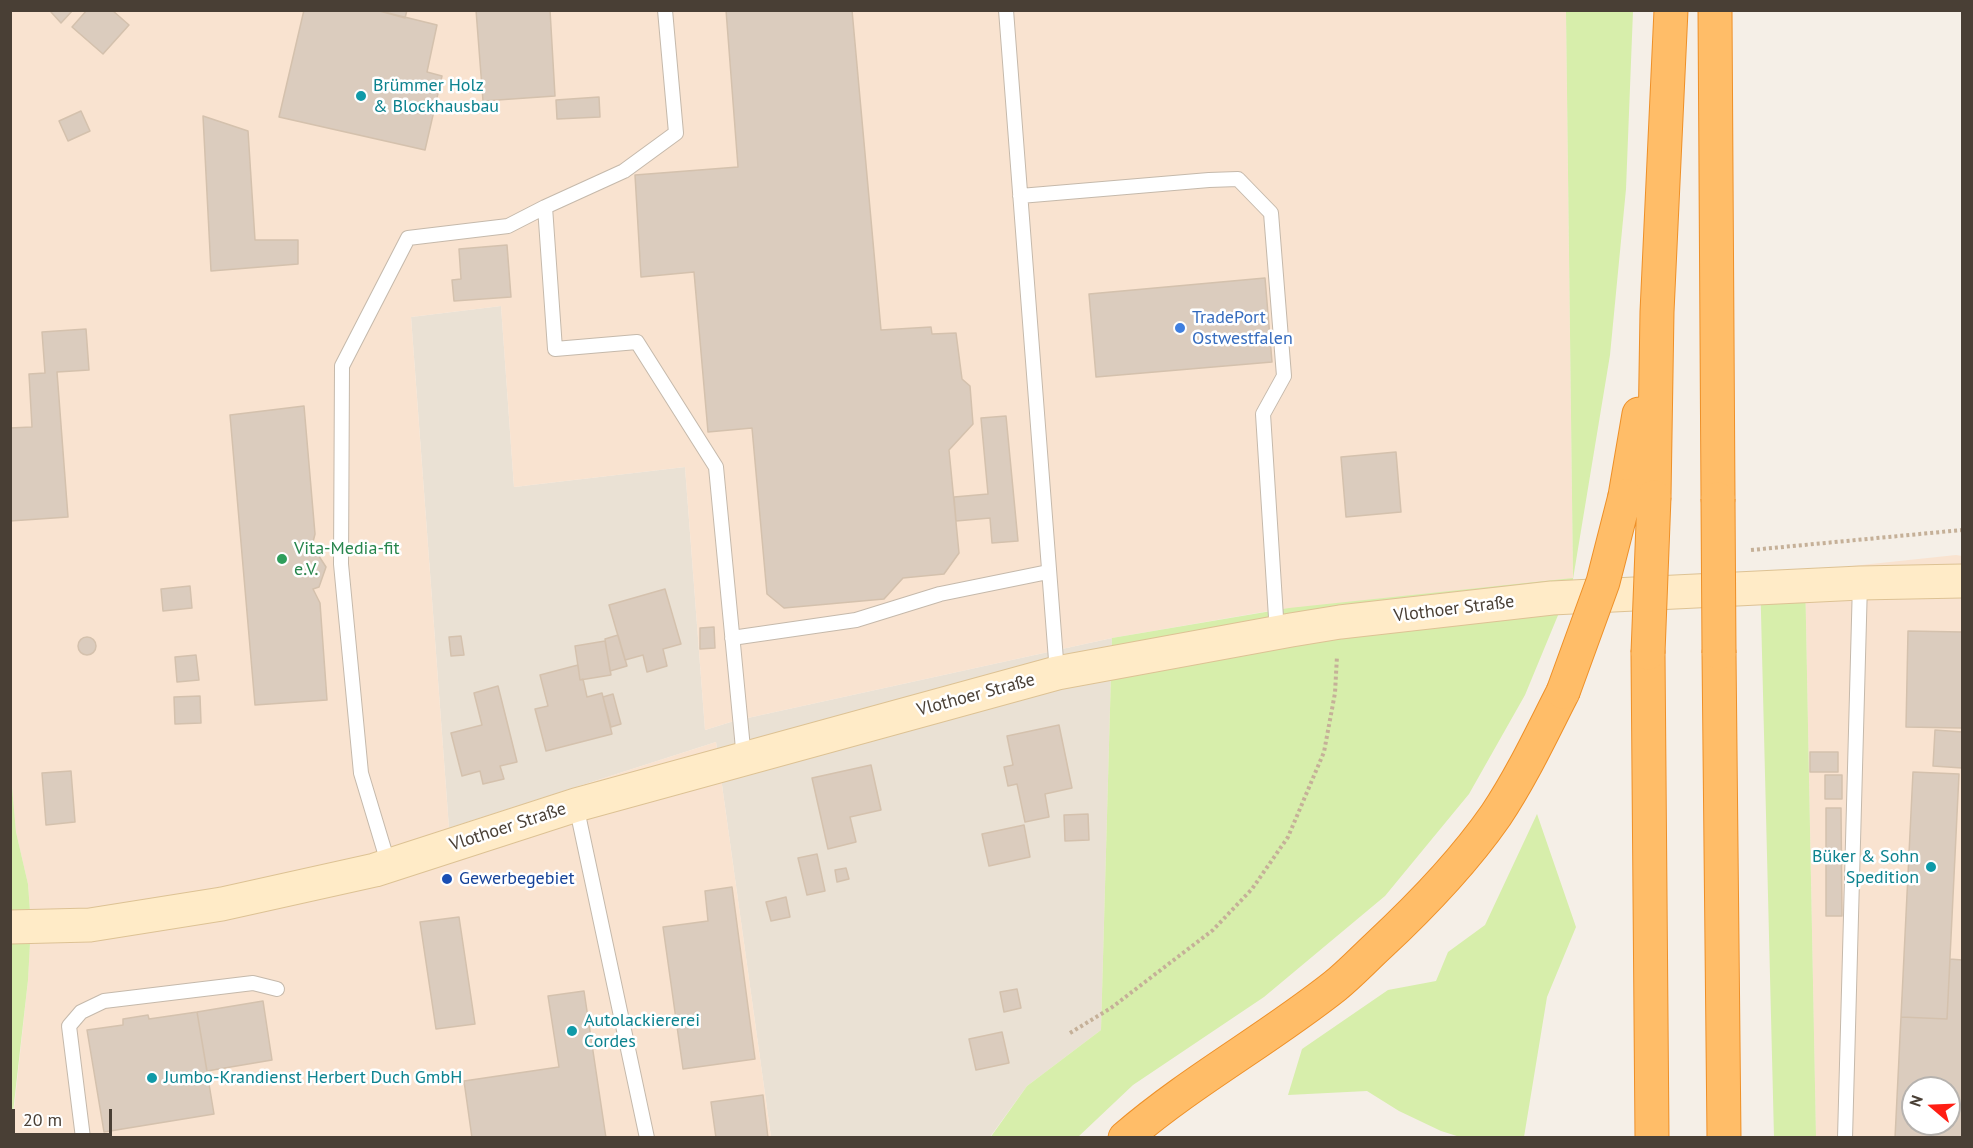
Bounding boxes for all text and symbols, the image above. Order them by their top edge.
place label: Brümmer Holz & Blockhausbau [373,75,499,118]
marker: Brümmer Holz & Blockhausbau [354,89,368,103]
place label: TradePort Ostwestfalen [1192,307,1293,350]
marker: TradePort Ostwestfalen [1173,321,1187,335]
place label: Vita-Media-fit e.V. [294,538,400,580]
marker: Vita-Media-fit e.V. [275,552,289,566]
street label: Vlothoer Straße [1392,591,1516,627]
street label: Vlothoer Straße [915,669,1037,721]
street label: Vlothoer Straße [447,798,569,856]
place label: Büker & Sohn Spedition [1812,846,1919,888]
marker: Büker & Sohn Spedition [1924,860,1938,874]
place label: Gewerbegebiet [459,868,575,890]
marker: Gewerbegebiet [440,872,454,886]
place label: Autolackiererei Cordes [584,1010,700,1052]
marker: Autolackiererei Cordes [565,1024,579,1038]
place label: Jumbo-Krandienst Herbert Duch GmbH [164,1067,462,1089]
marker: Jumbo-Krandienst Herbert Duch GmbH [145,1071,159,1085]
north arrow [1901,1076,1961,1136]
text: N [1905,1093,1927,1109]
scale bar [15,1097,116,1135]
text: 20 m [23,1108,62,1131]

